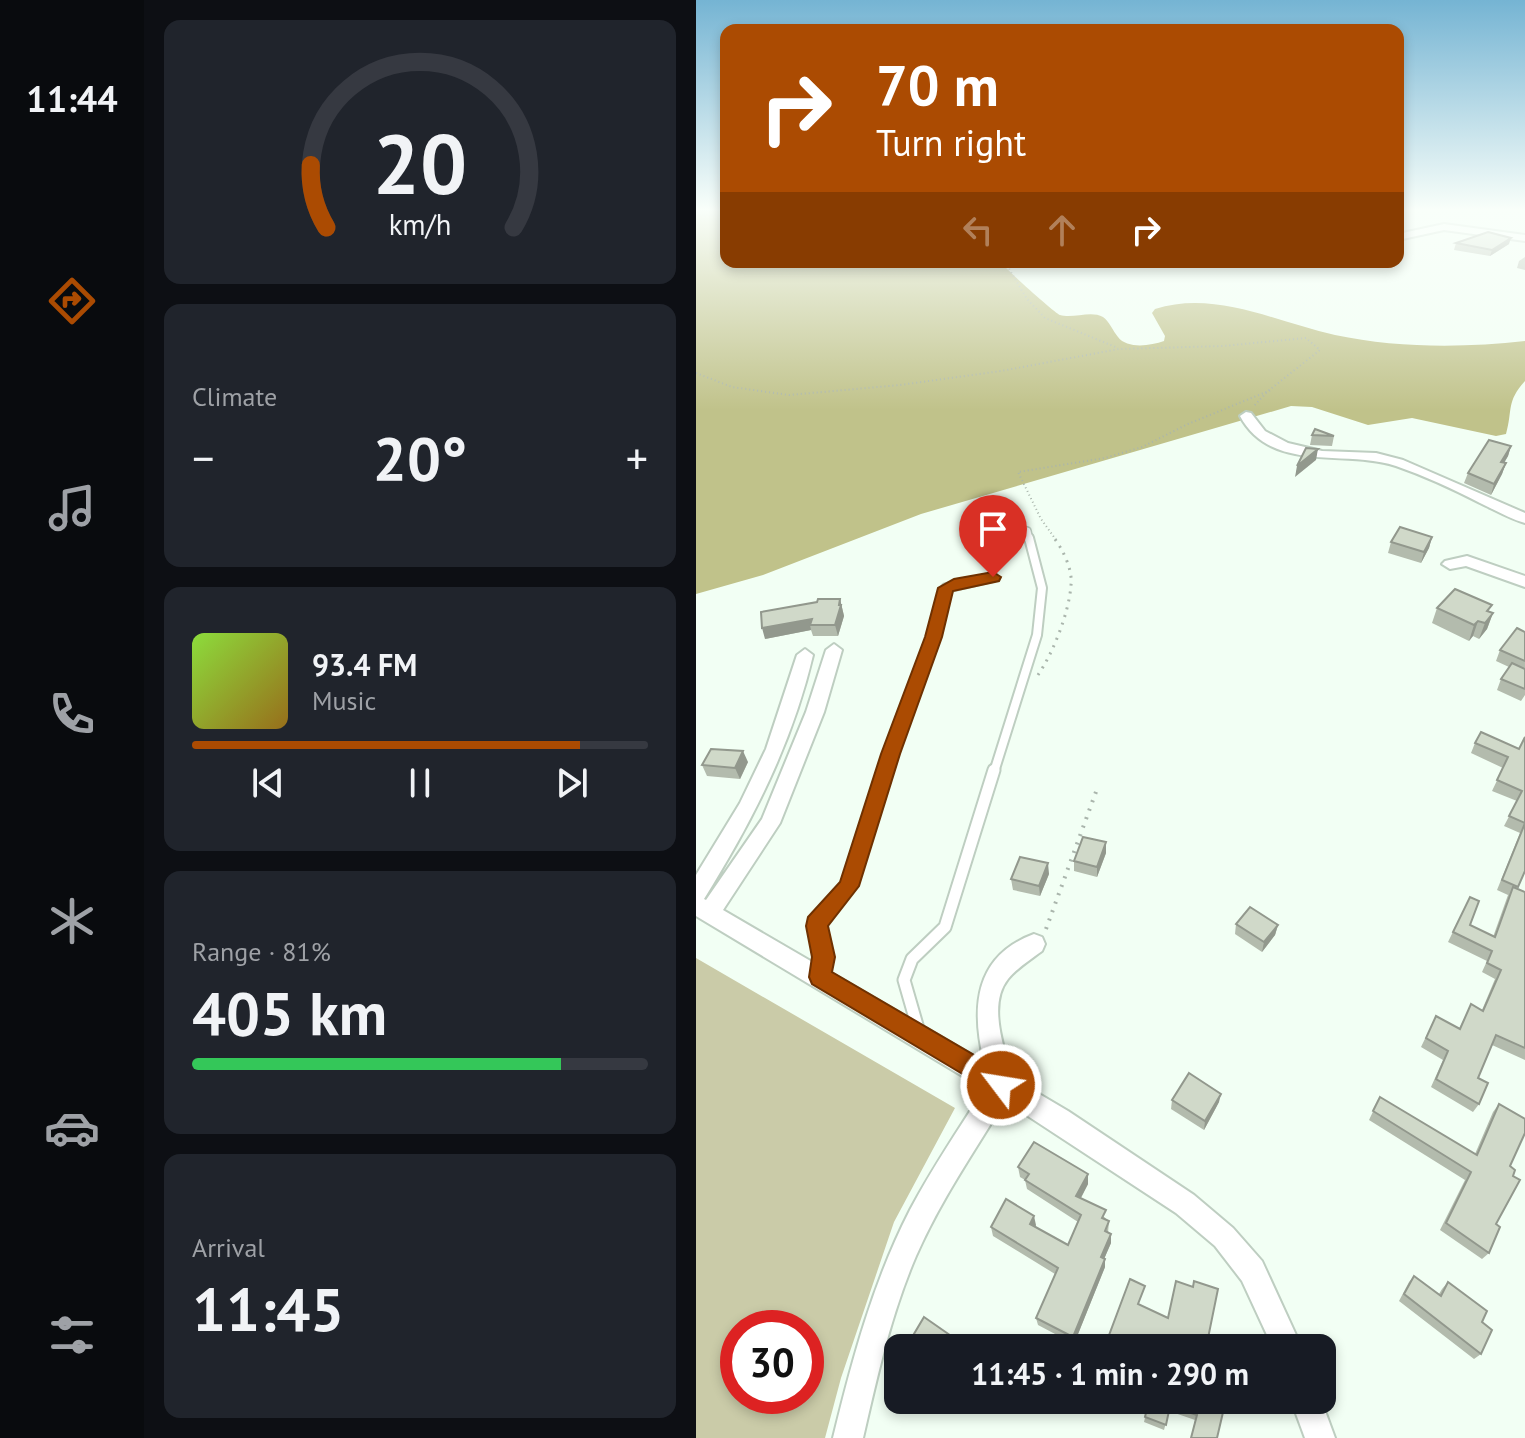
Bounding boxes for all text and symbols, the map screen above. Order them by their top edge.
text: 70 m [876,49,999,121]
icon: right [744,56,848,160]
text: 11:44 [26,75,118,122]
text: 20 [373,108,467,216]
text: Turn right [876,119,1026,166]
text: km/h [389,206,451,243]
icon: left [956,208,1000,252]
icon: ahead [1040,208,1084,252]
icon: right [1124,208,1168,252]
icon: directions [44,273,100,329]
text: Climate [192,380,277,413]
text: 20° [373,419,467,497]
text: − [192,429,214,486]
text: + [626,429,648,486]
icon: music [44,480,100,536]
pin [959,495,1027,577]
icon: arrive [971,507,1015,551]
text: 93.4 FM [312,645,417,684]
text: Music [312,684,376,717]
icon: phone [44,686,100,742]
icon: previous [246,761,290,805]
icon: pause [398,761,442,805]
icon: next [550,761,594,805]
icon: climate [44,893,100,949]
text: Range · 81% [192,935,331,968]
text: 405 km [192,974,387,1052]
position arrow [959,1043,1043,1127]
icon: car [44,1100,100,1156]
text: Arrival [192,1231,265,1264]
text: 11:45 [192,1270,344,1348]
icon: filters [44,1307,100,1363]
speed limit sign: 30 [720,1310,824,1414]
text: 11:45 · 1 min · 290 m [971,1354,1249,1393]

